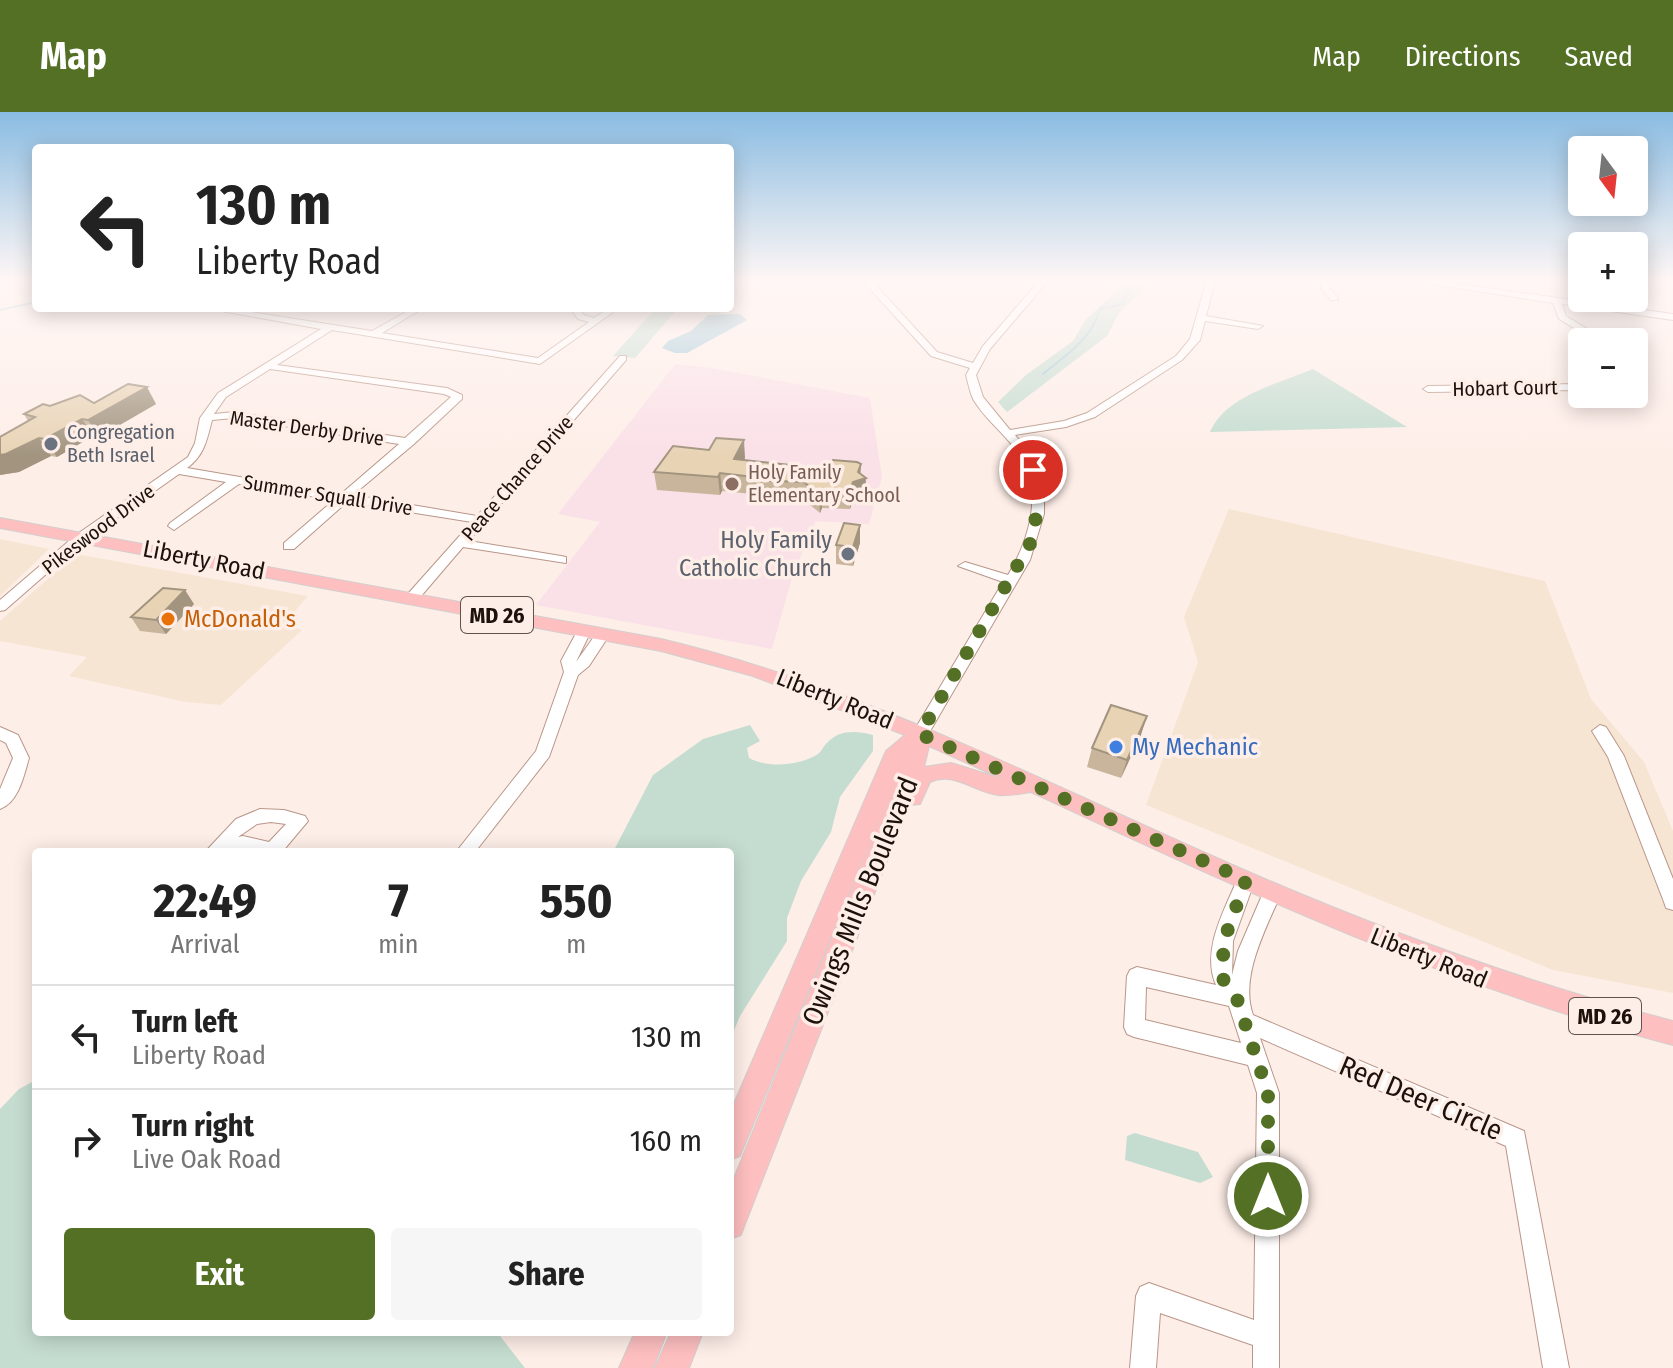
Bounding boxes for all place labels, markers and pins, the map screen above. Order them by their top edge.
place label: Congregation Beth Israel [67,420,175,467]
marker: Congregation Beth Israel [42,435,60,453]
pin [999,436,1067,504]
place label: Holy Family Elementary School [748,460,900,507]
marker: Holy Family Elementary School [723,475,741,493]
place label: Holy Family Catholic Church [679,526,832,582]
marker: Holy Family Catholic Church [839,545,857,563]
place label: McDonald's [184,605,296,633]
marker: McDonald's [159,610,177,628]
place label: My Mechanic [1132,733,1258,761]
marker: My Mechanic [1107,738,1125,756]

